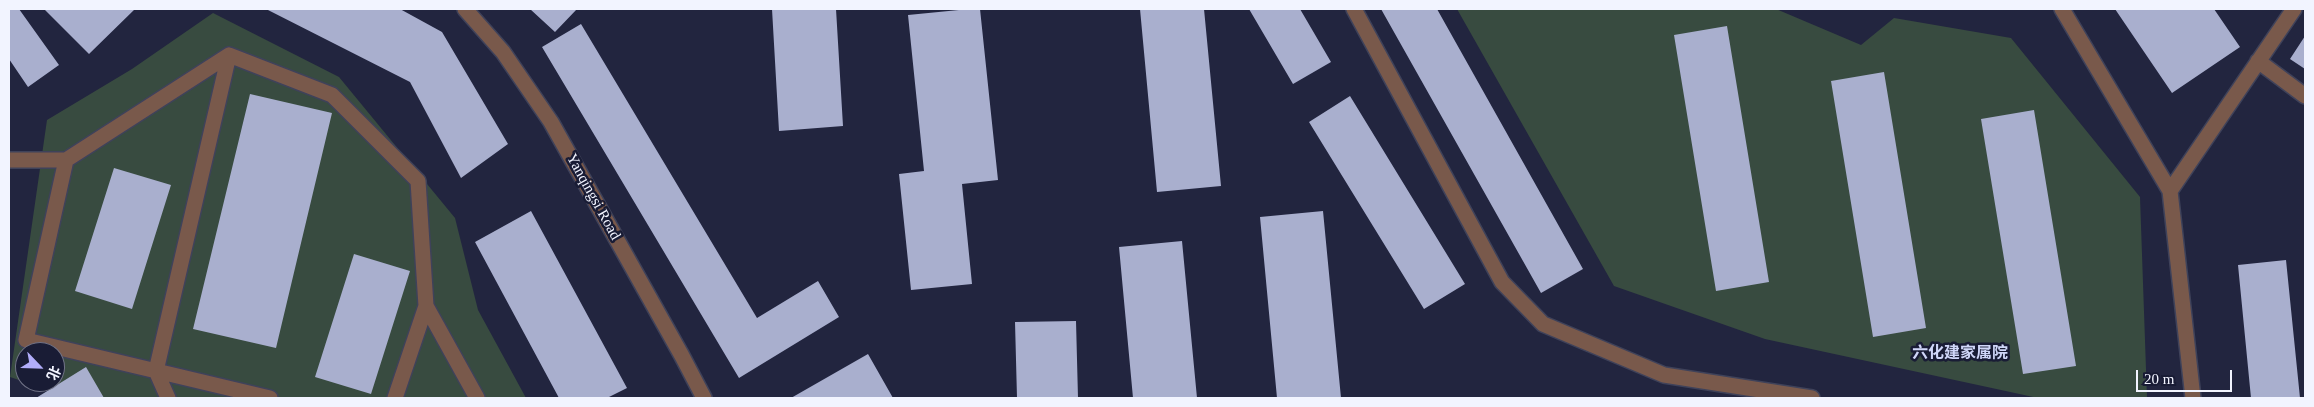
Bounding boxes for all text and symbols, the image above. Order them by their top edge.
street label: Yanqingsi Road [562,151,624,243]
north arrow [15,342,65,392]
district label: 六化建家属院 [1912,344,2008,364]
scale bar [2139,360,2235,392]
text: 北 [44,363,63,382]
text: 20 m [2144,371,2174,387]

